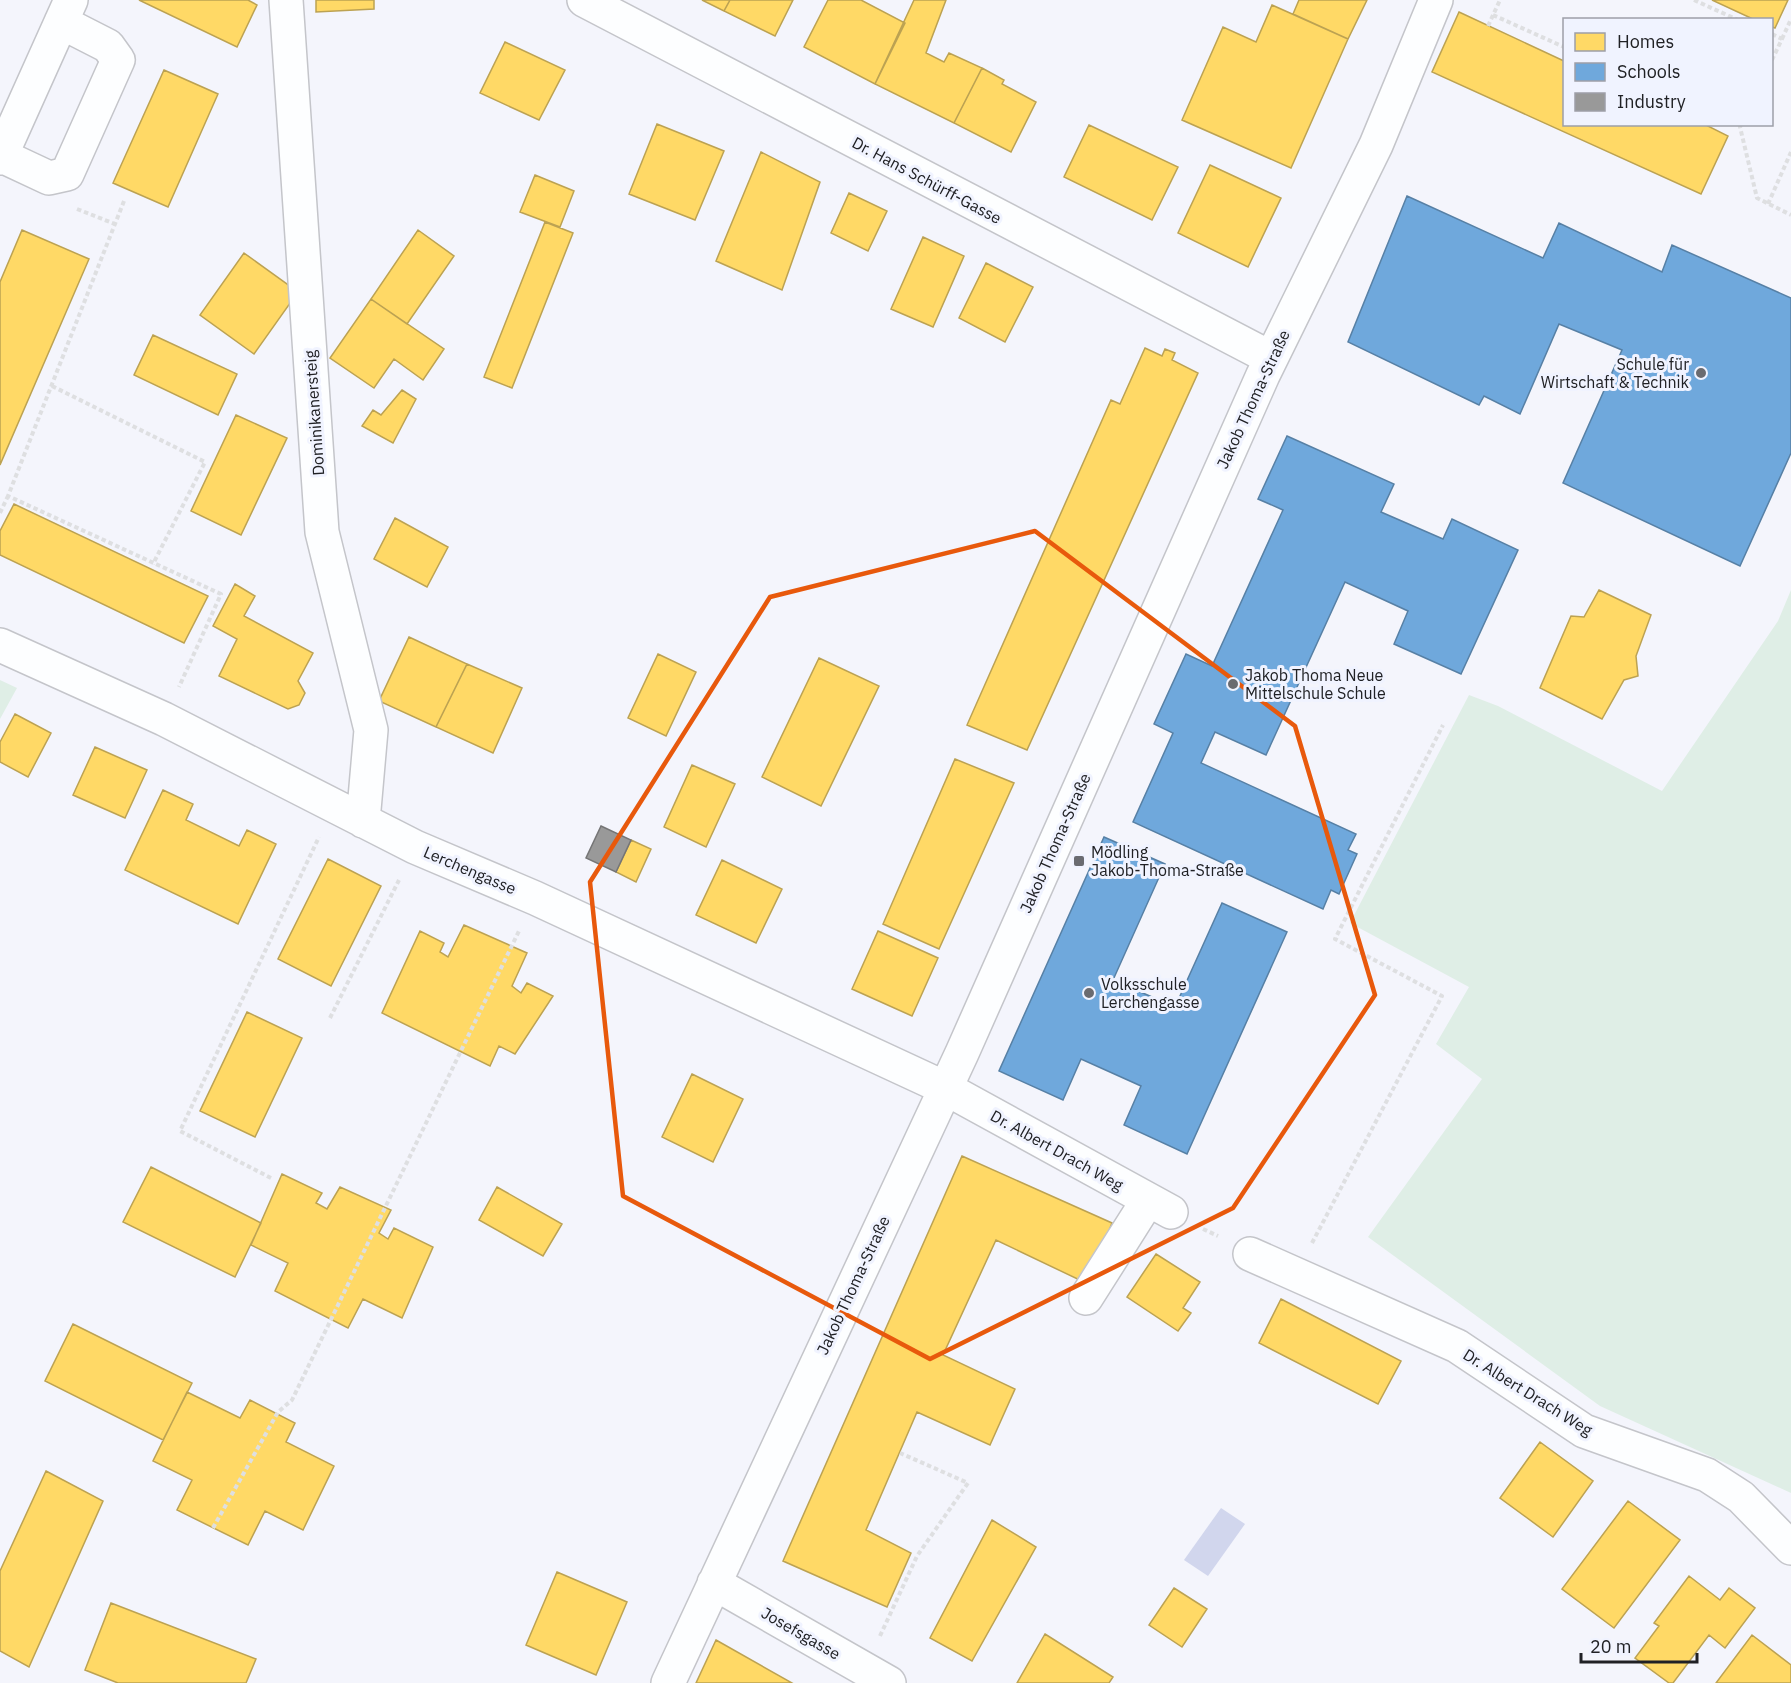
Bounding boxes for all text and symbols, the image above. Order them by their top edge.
legend [1563,18,1773,126]
text: Homes [1617,30,1674,53]
text: Schools [1617,60,1681,83]
text: Industry [1617,90,1686,113]
street label: Dr. Hans Schürff-Gasse [849,132,1005,228]
street label: Jakob Thoma-Straße [1212,326,1294,472]
street label: Dominikanersteig [300,349,328,476]
place label: Schule für Wirtschaft & Technik [1541,354,1690,392]
marker: Schule für Wirtschaft & Technik [1694,366,1708,380]
place label: Jakob Thoma Neue Mittelschule Schule [1245,665,1386,703]
marker: Jakob Thoma Neue Mittelschule Schule [1226,677,1240,691]
street label: Jakob Thoma-Straße [1015,770,1095,916]
street label: Lerchengasse [421,842,520,899]
place label: Mödling Jakob-Thoma-Straße [1091,842,1244,880]
marker: Mödling Jakob-Thoma-Straße [1072,854,1086,868]
place label: Volksschule Lerchengasse [1101,974,1200,1012]
marker: Volksschule Lerchengasse [1082,986,1096,1000]
street label: Dr. Albert Drach Weg [987,1105,1127,1195]
street label: Jakob Thoma-Straße [812,1212,894,1358]
street label: Dr. Albert Drach Weg [1460,1344,1597,1440]
street label: Josefsgasse [758,1602,844,1664]
scale bar [1581,1626,1696,1664]
text: 20 m [1590,1635,1632,1658]

